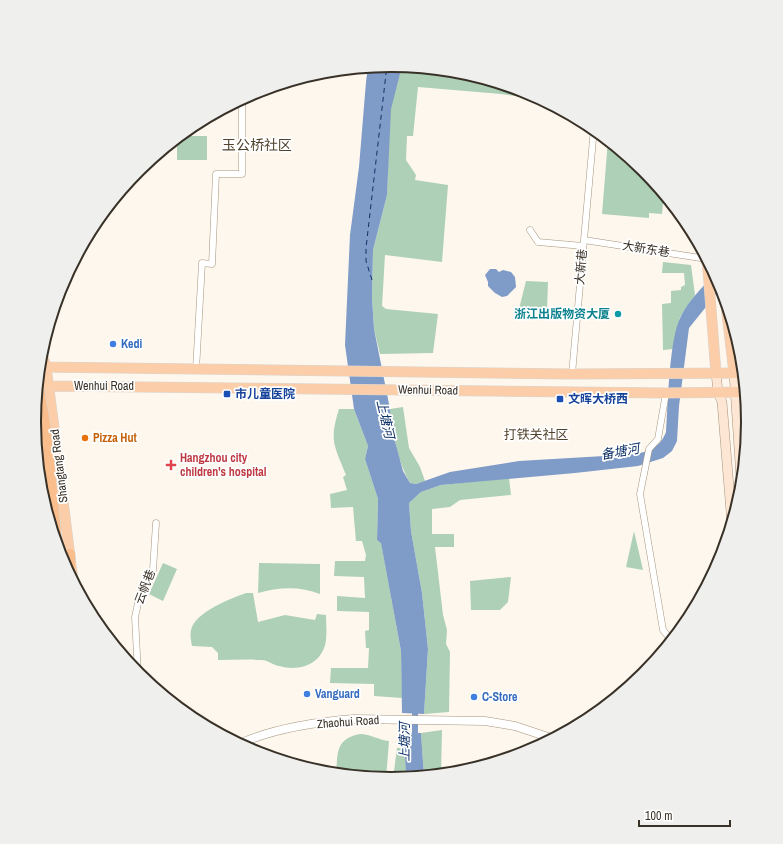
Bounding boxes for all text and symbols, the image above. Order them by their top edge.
district label: 玉公桥社区 [222,136,292,154]
street label: 大新东巷 [621,237,671,261]
street label: 大新巷 [571,248,591,286]
place label: 浙江出版物资大厦 [514,306,610,322]
marker: 浙江出版物资大厦 [613,309,623,319]
place label: Kedi [121,336,143,352]
marker: Kedi [108,339,118,349]
street label: Wenhui Road [74,378,134,394]
street label: Wenhui Road [398,381,458,399]
place label: 市儿童医院 [235,386,295,402]
marker: 市儿童医院 [222,389,232,399]
place label: 文晖大桥西 [568,391,628,407]
marker: 文晖大桥西 [555,394,565,404]
water label: 上塘河 [373,398,399,443]
district label: 打铁关社区 [503,426,569,443]
street label: Shangtang Road [47,428,71,504]
place label: Pizza Hut [93,430,137,446]
marker: Pizza Hut [80,433,90,443]
water label: 备塘河 [599,439,644,463]
place label: Hangzhou city children's hospital [180,450,267,480]
marker: Hangzhou city children's hospital [165,459,177,471]
street label: 云帆巷 [131,567,159,607]
place label: Vanguard [315,686,360,702]
marker: Vanguard [302,689,312,699]
place label: C-Store [482,689,518,705]
marker: C-Store [469,692,479,702]
street label: Zhaohui Road [316,712,380,732]
water label: 上塘河 [396,720,413,762]
scale bar [639,802,730,828]
text: 100 m [645,808,672,824]

